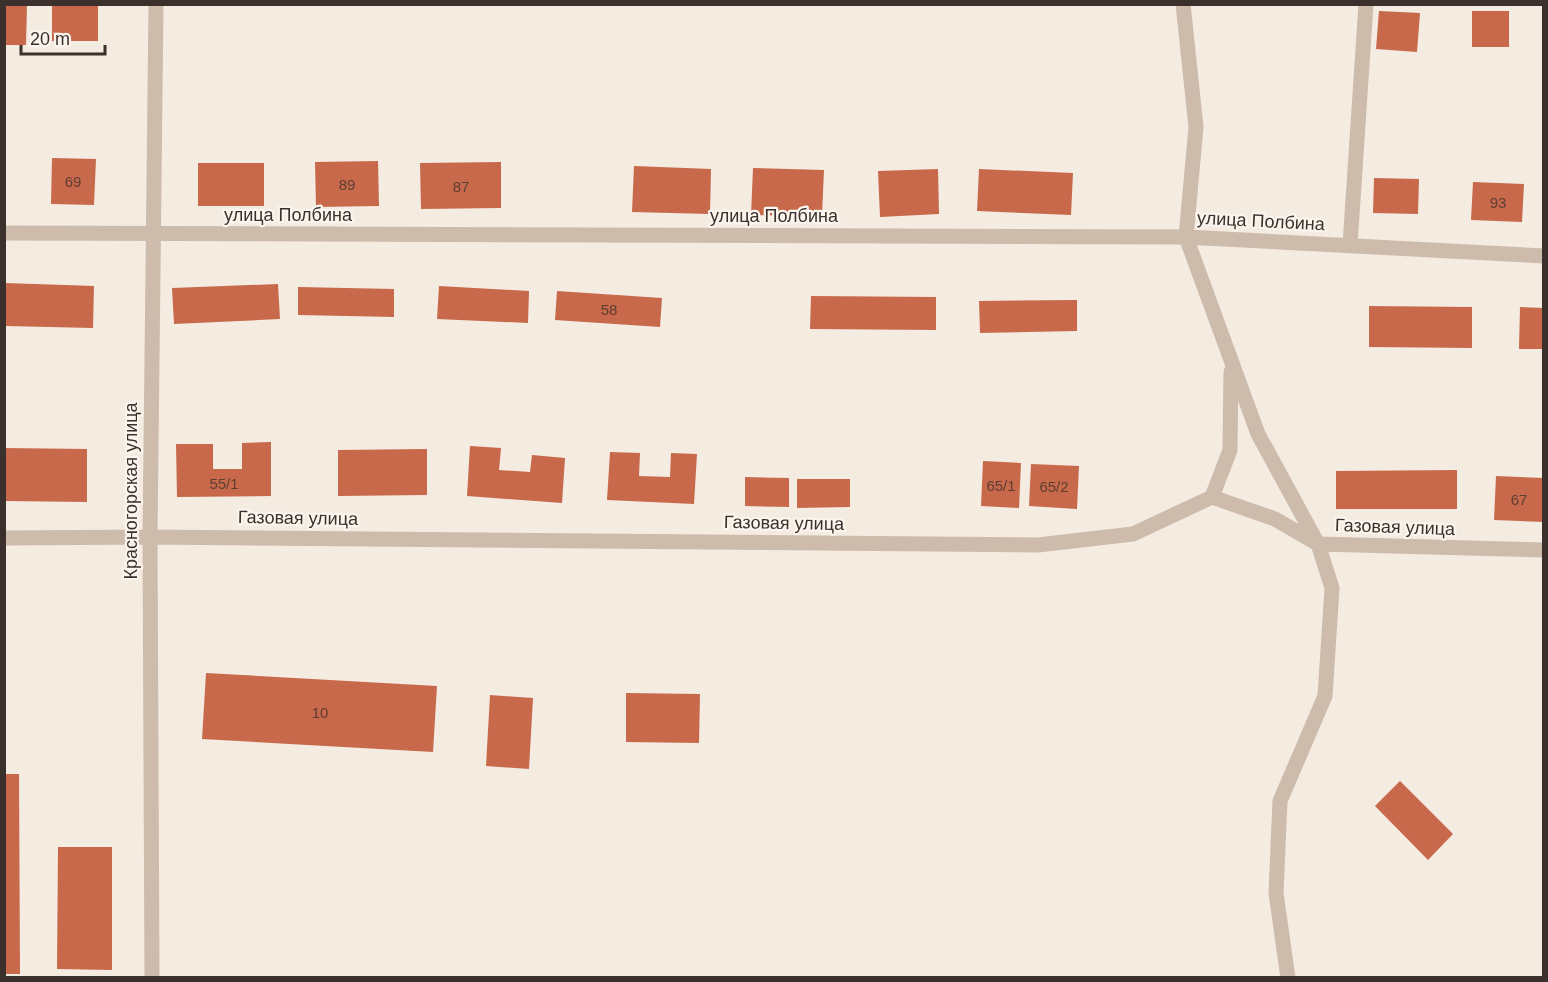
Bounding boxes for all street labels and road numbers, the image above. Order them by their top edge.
street label: улица Полбина [224,205,353,225]
street label: улица Полбина [710,206,839,226]
street label: улица Полбина [1197,208,1326,234]
street label: Красногорская улица [121,401,141,580]
street label: Газовая улица [238,507,359,529]
street label: Газовая улица [724,512,845,534]
street label: Газовая улица [1335,515,1456,539]

